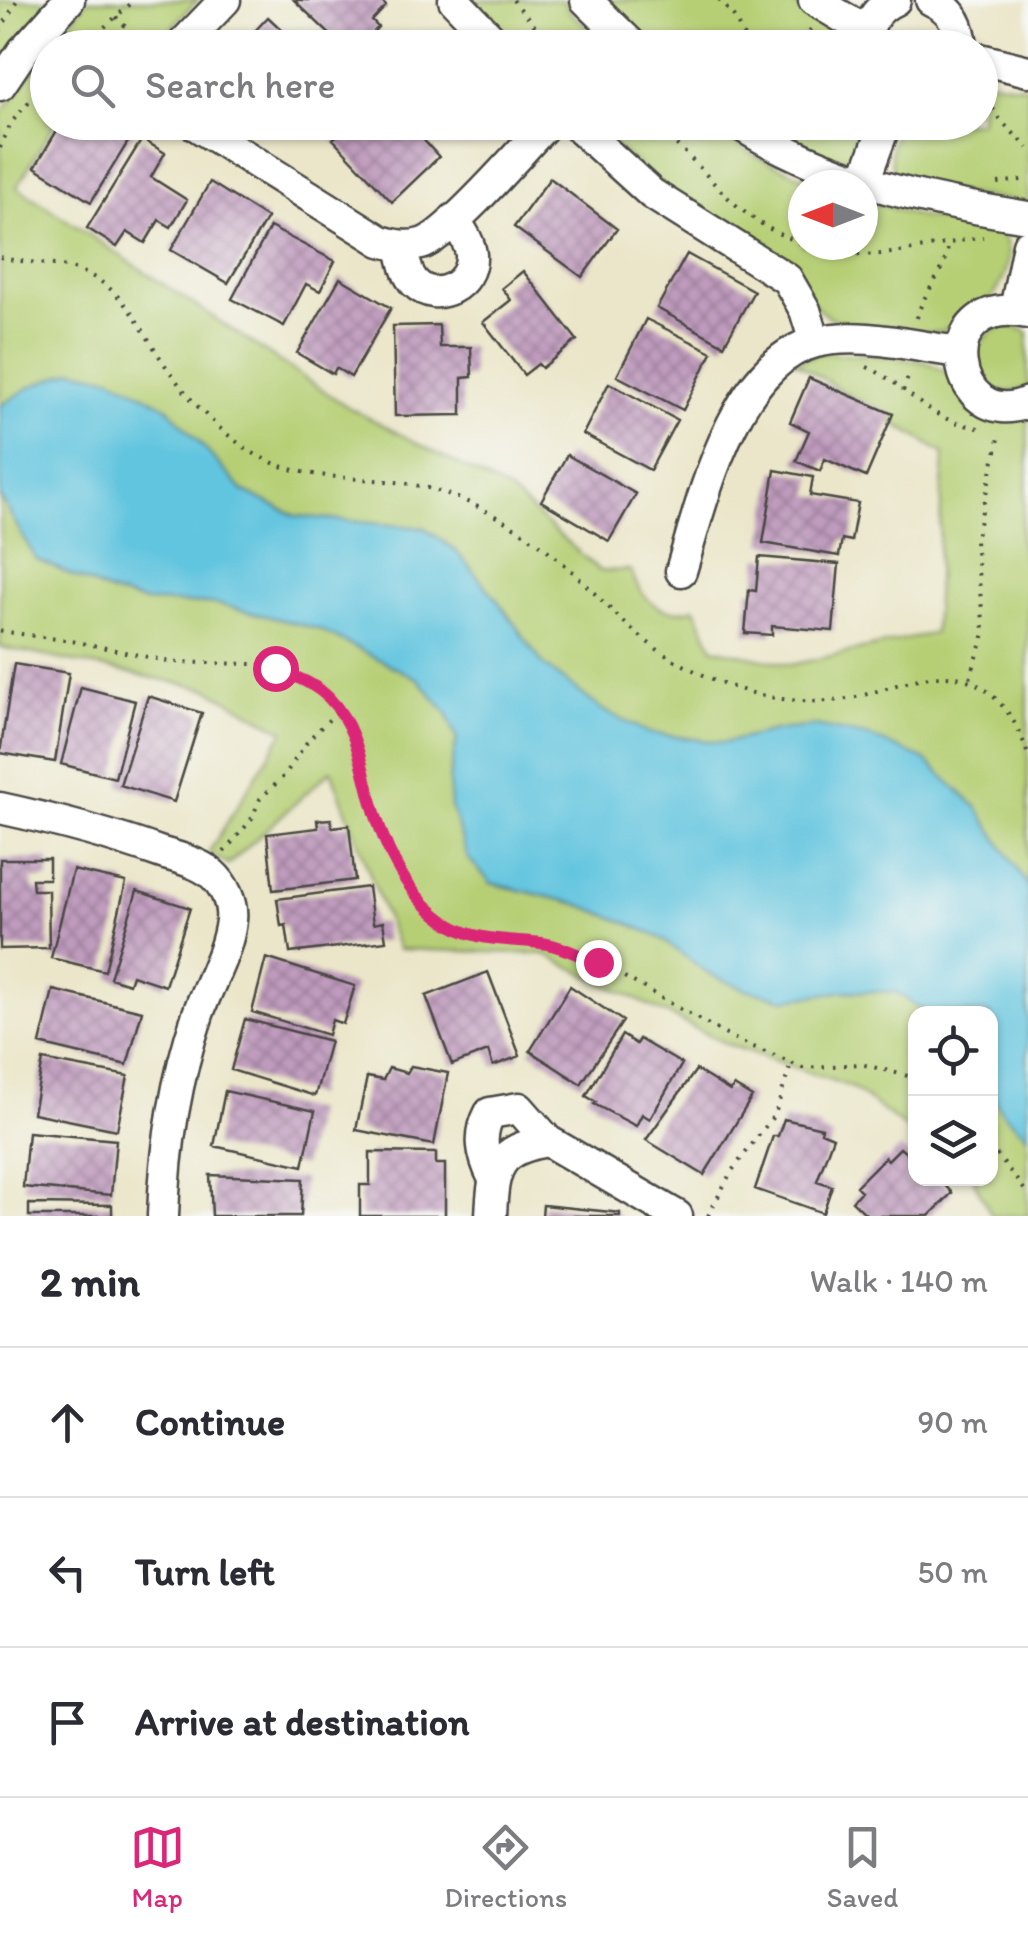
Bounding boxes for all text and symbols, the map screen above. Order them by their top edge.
search box [30,30,998,140]
icon: search [65,58,120,113]
text: Search here [145,62,336,108]
north arrow [788,170,878,260]
route start [253,646,299,692]
route end [576,940,622,986]
map controls [908,1006,998,1186]
button: locate [908,1006,998,1096]
button: layers [908,1096,998,1186]
text: 2 min [40,1256,140,1307]
text: Walk · 140 m [810,1262,988,1300]
icon: ahead [40,1395,95,1450]
text: Continue [135,1399,285,1445]
text: 90 m [917,1403,988,1441]
icon: left [40,1545,95,1600]
text: Turn left [135,1549,275,1595]
text: 50 m [917,1553,988,1591]
icon: arrive [40,1695,95,1750]
text: Arrive at destination [135,1699,470,1745]
tab: Map [130,1820,185,1914]
tab: Directions [444,1820,567,1914]
tab: Saved [827,1820,898,1914]

